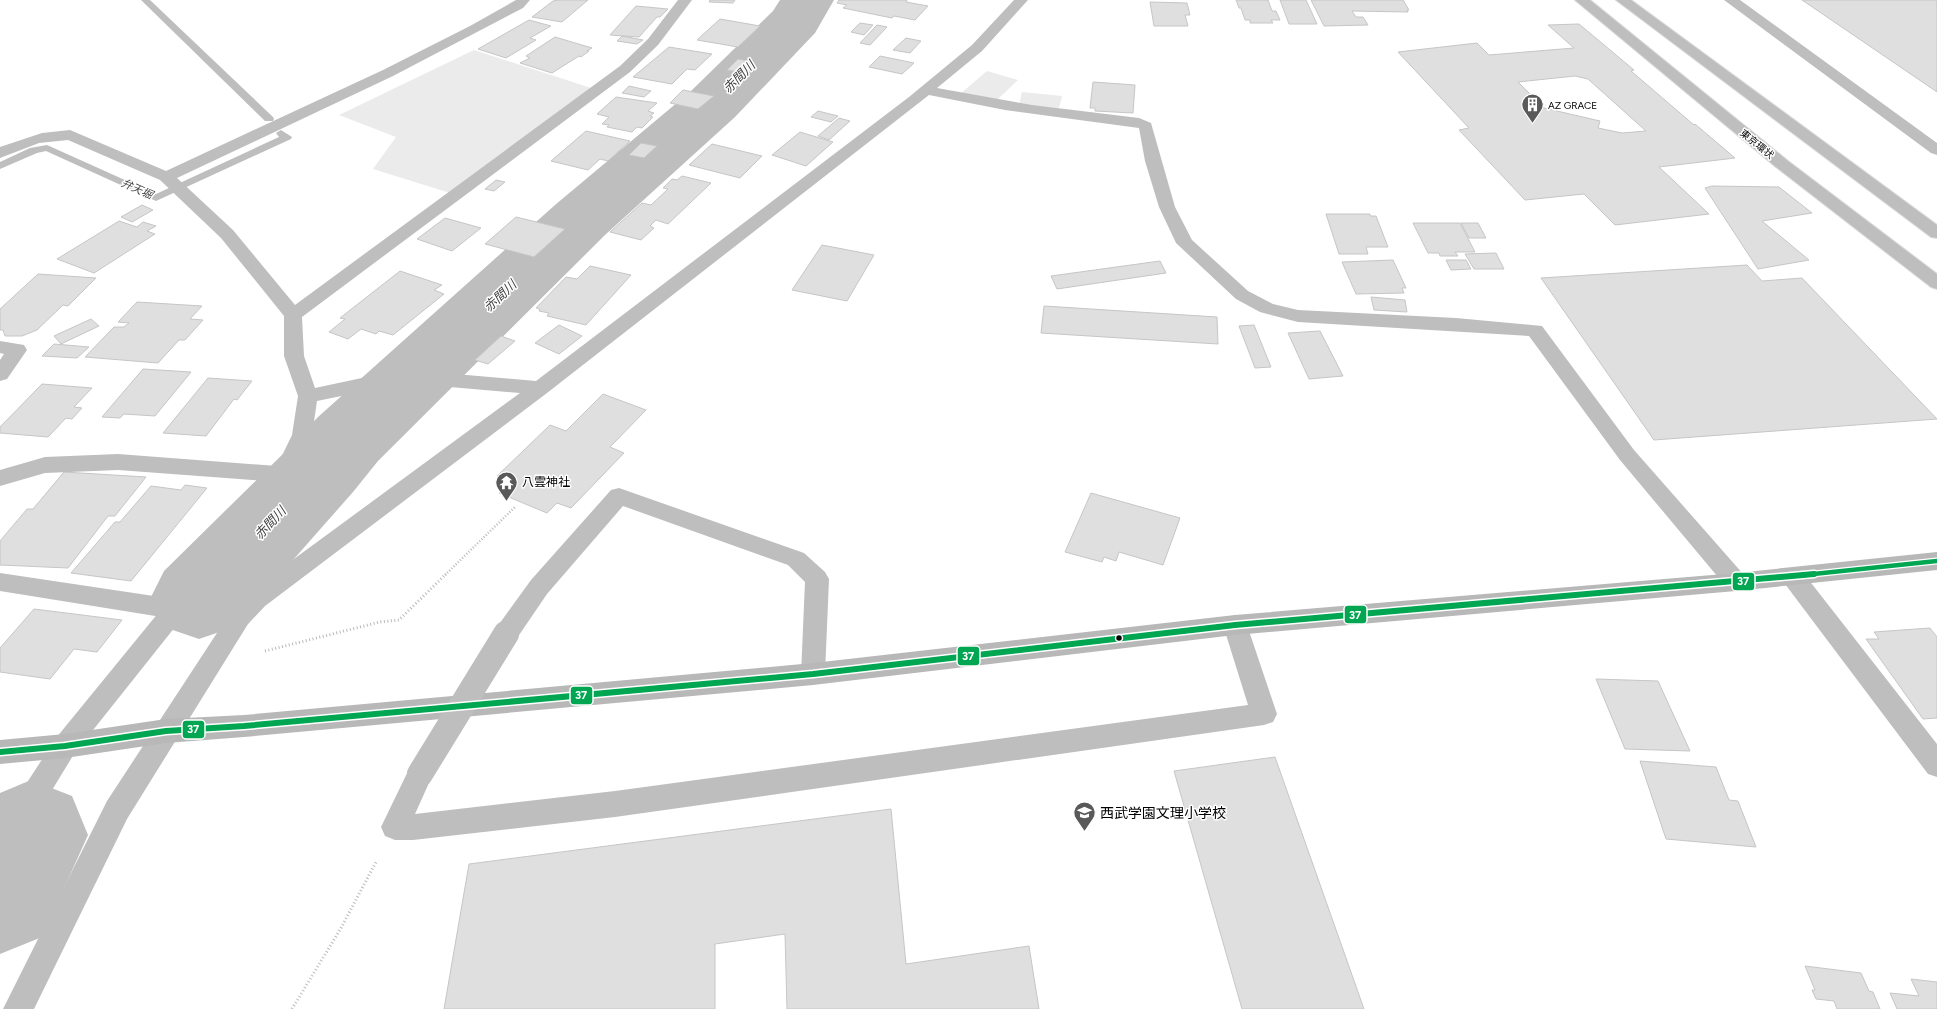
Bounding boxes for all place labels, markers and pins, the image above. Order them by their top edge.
building icon: AZ GRACE [1520,92,1546,125]
place label: AZ GRACE [1548,99,1597,112]
temple icon: 八雲神社 [493,469,519,502]
place label: 八雲神社 [522,475,570,489]
unlabelled marker [1114,633,1124,643]
school or university icon: 西武学園文理小学校 [1072,800,1098,833]
place label: 西武学園文理小学校 [1100,805,1226,822]

